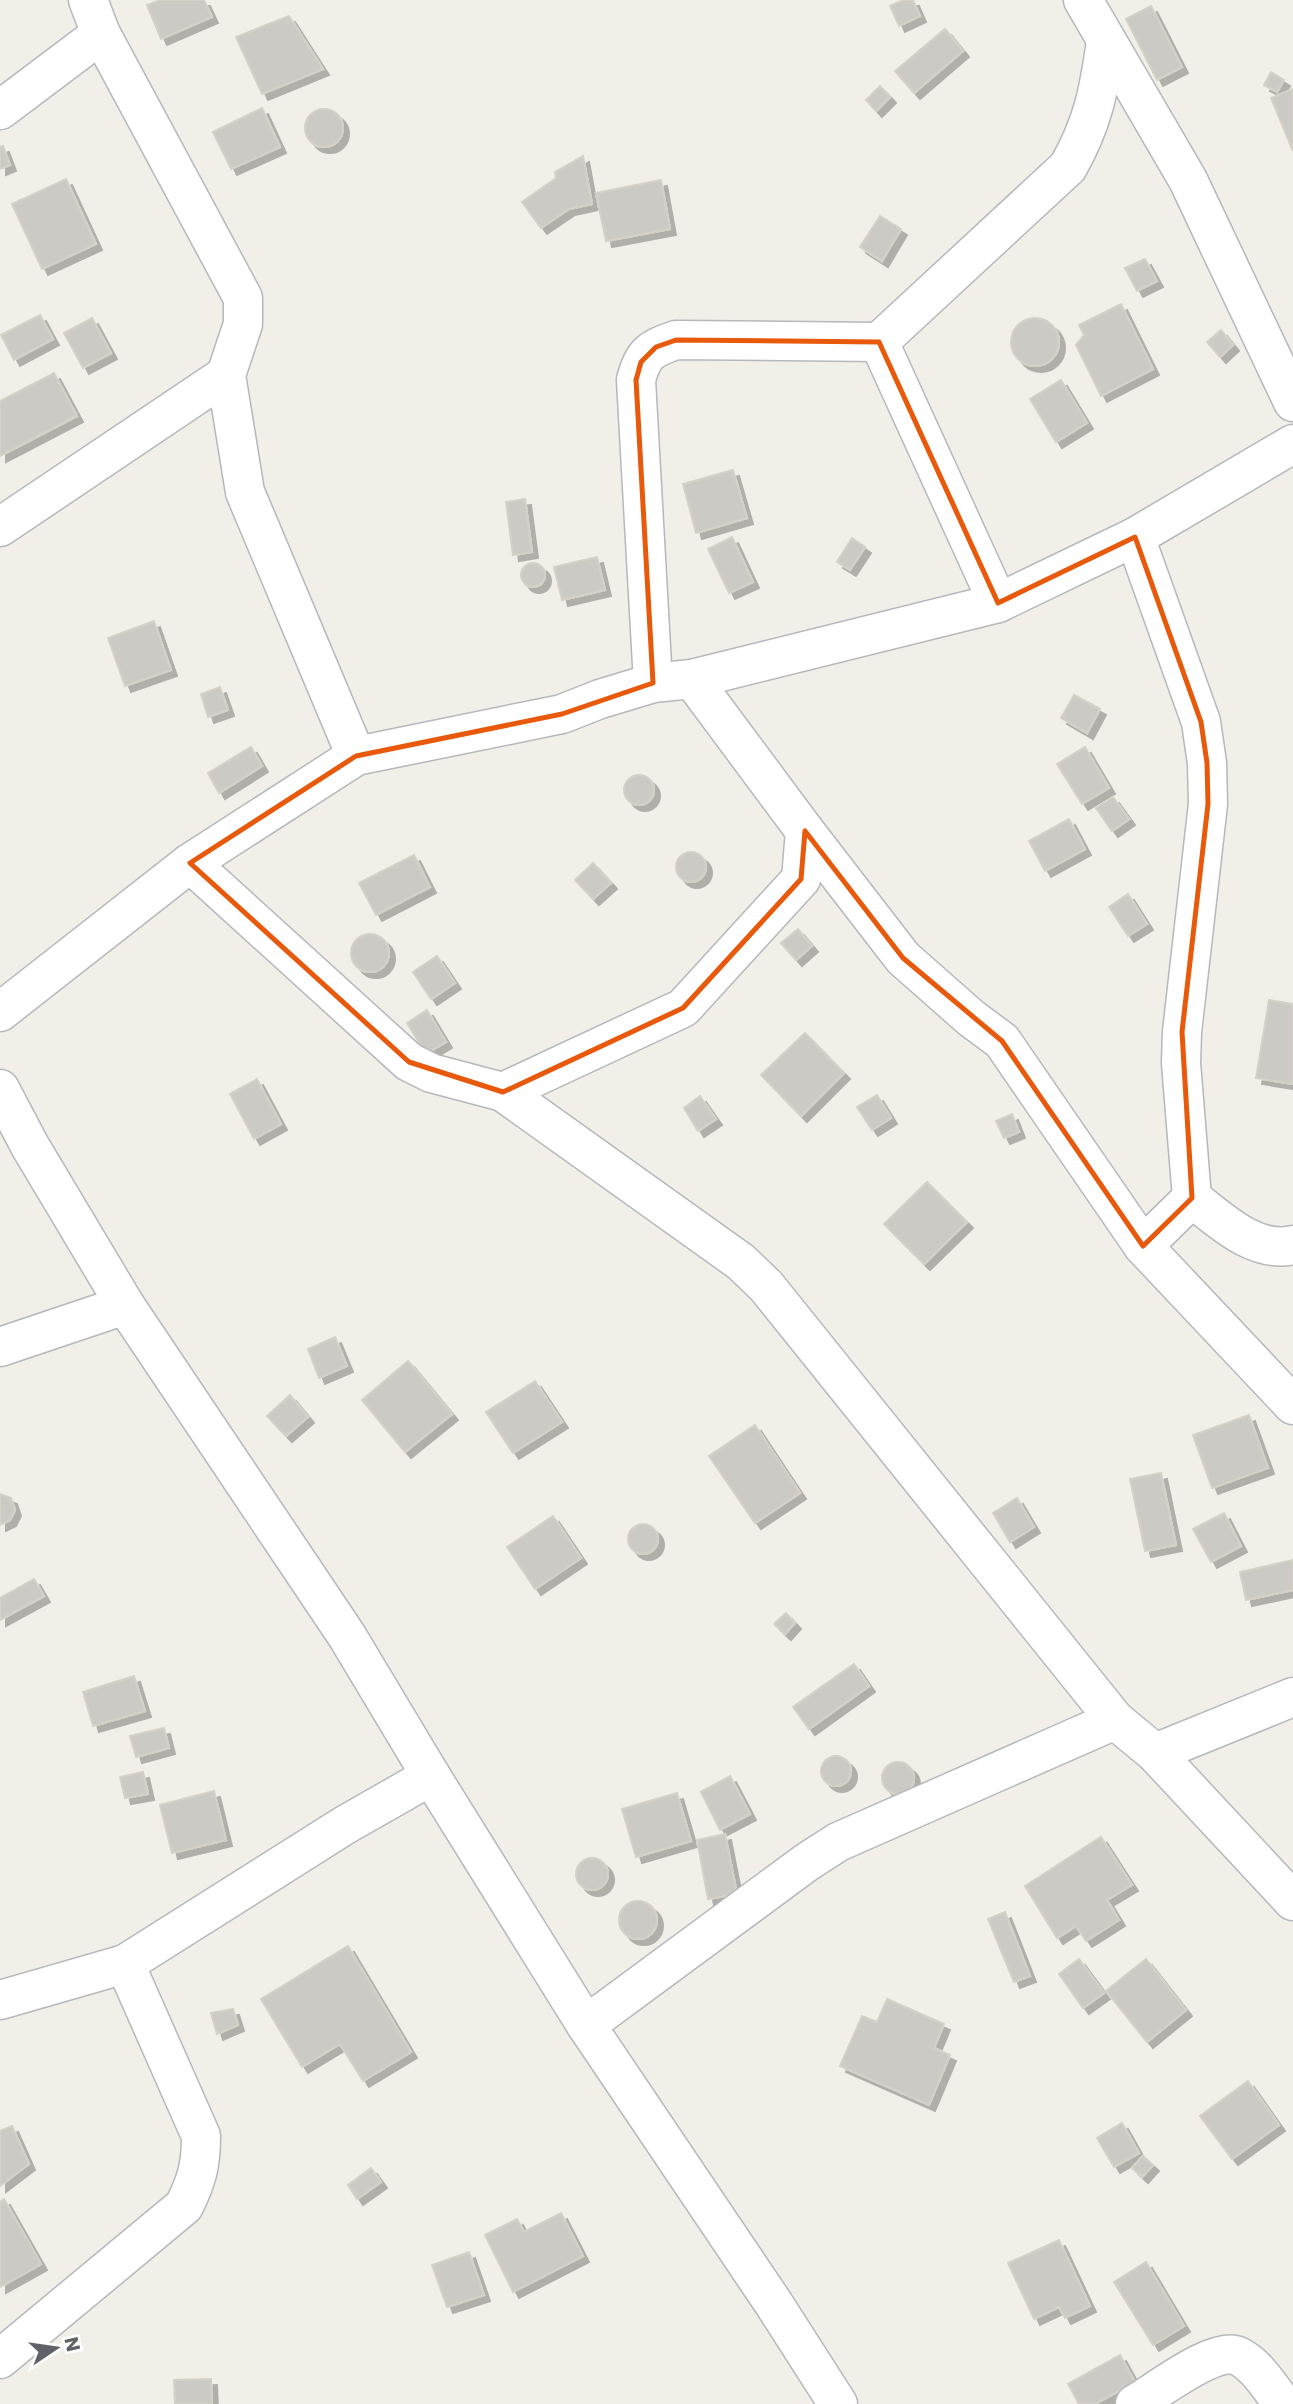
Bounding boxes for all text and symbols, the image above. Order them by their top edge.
north arrow [21,2313,91,2383]
text: N [57,2334,87,2354]

